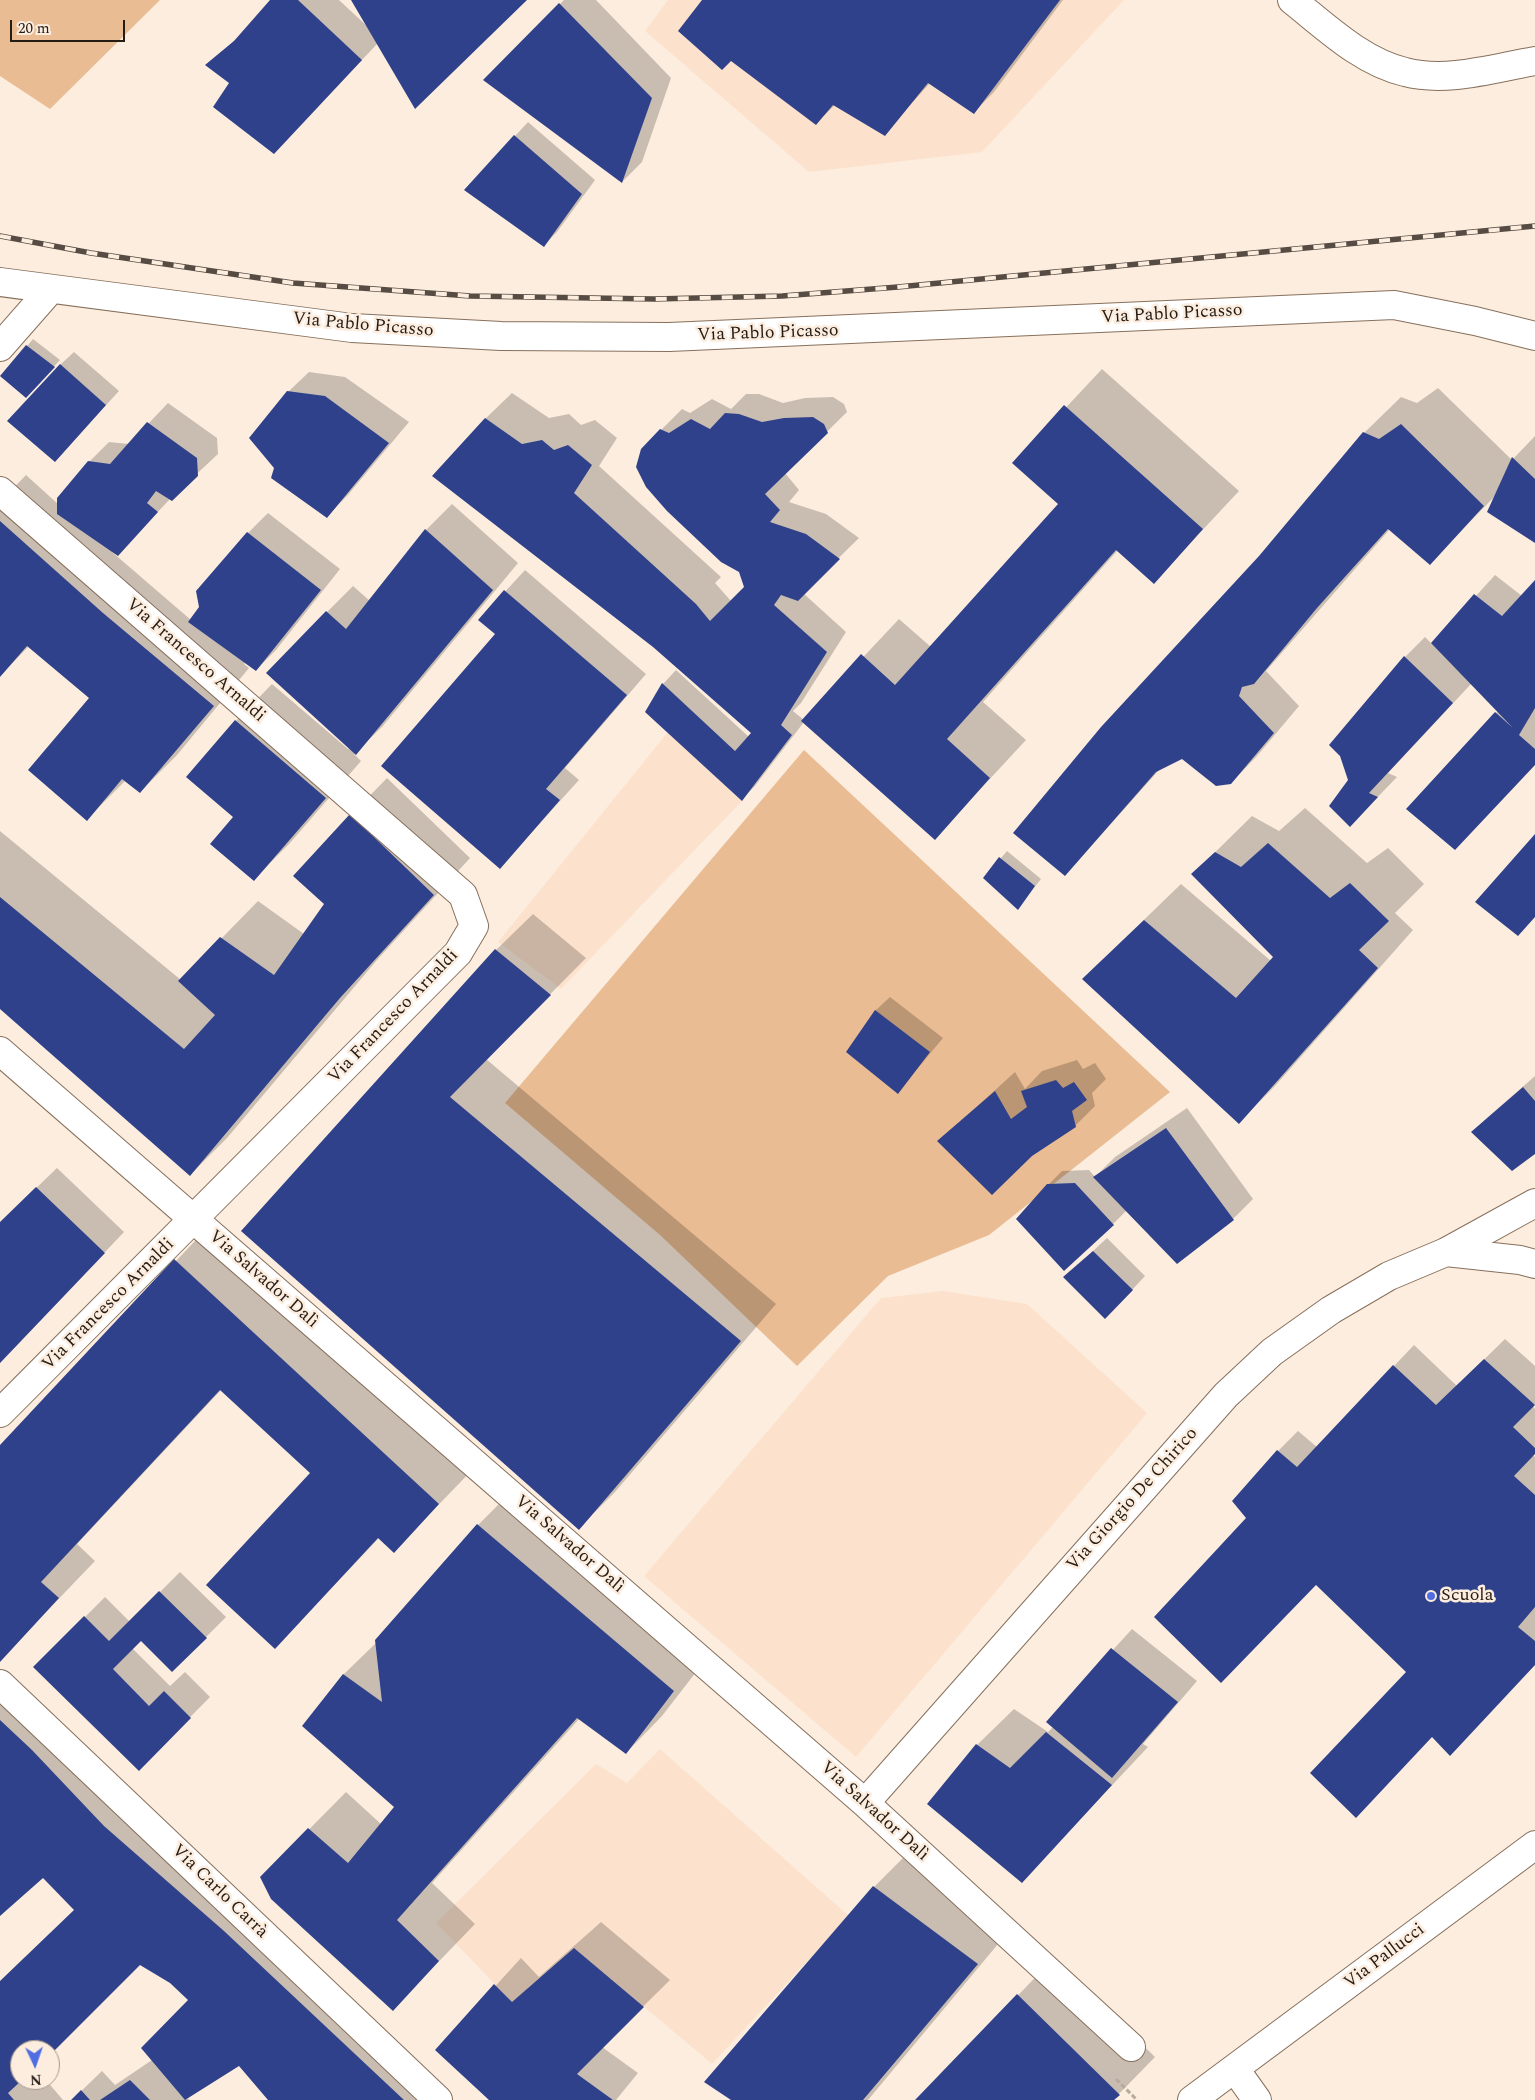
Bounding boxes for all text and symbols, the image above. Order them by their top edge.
scale bar [12,10,128,42]
text: 20 m [18,17,50,40]
street label: Via Pablo Picasso [1101,301,1243,329]
street label: Via Pablo Picasso [292,309,434,343]
street label: Via Pablo Picasso [697,321,839,347]
street label: Via Francesco Arnaldi [121,594,269,728]
street label: Via Francesco Arnaldi [324,945,464,1089]
street label: Via Salvador Dalì [204,1226,322,1334]
street label: Via Francesco Arnaldi [38,1234,180,1376]
street label: Via Giorgio De Chirico [1063,1424,1203,1576]
street label: Via Salvador Dalì [510,1491,628,1599]
place label: Scuola [1441,1585,1493,1607]
marker: Scuola [1425,1590,1437,1602]
street label: Via Salvador Dalì [815,1758,933,1866]
street label: Via Carlo Carrà [166,1840,272,1944]
street label: Via Pallucci [1340,1920,1430,1994]
north arrow [10,2040,60,2090]
text: N [29,2069,42,2090]

